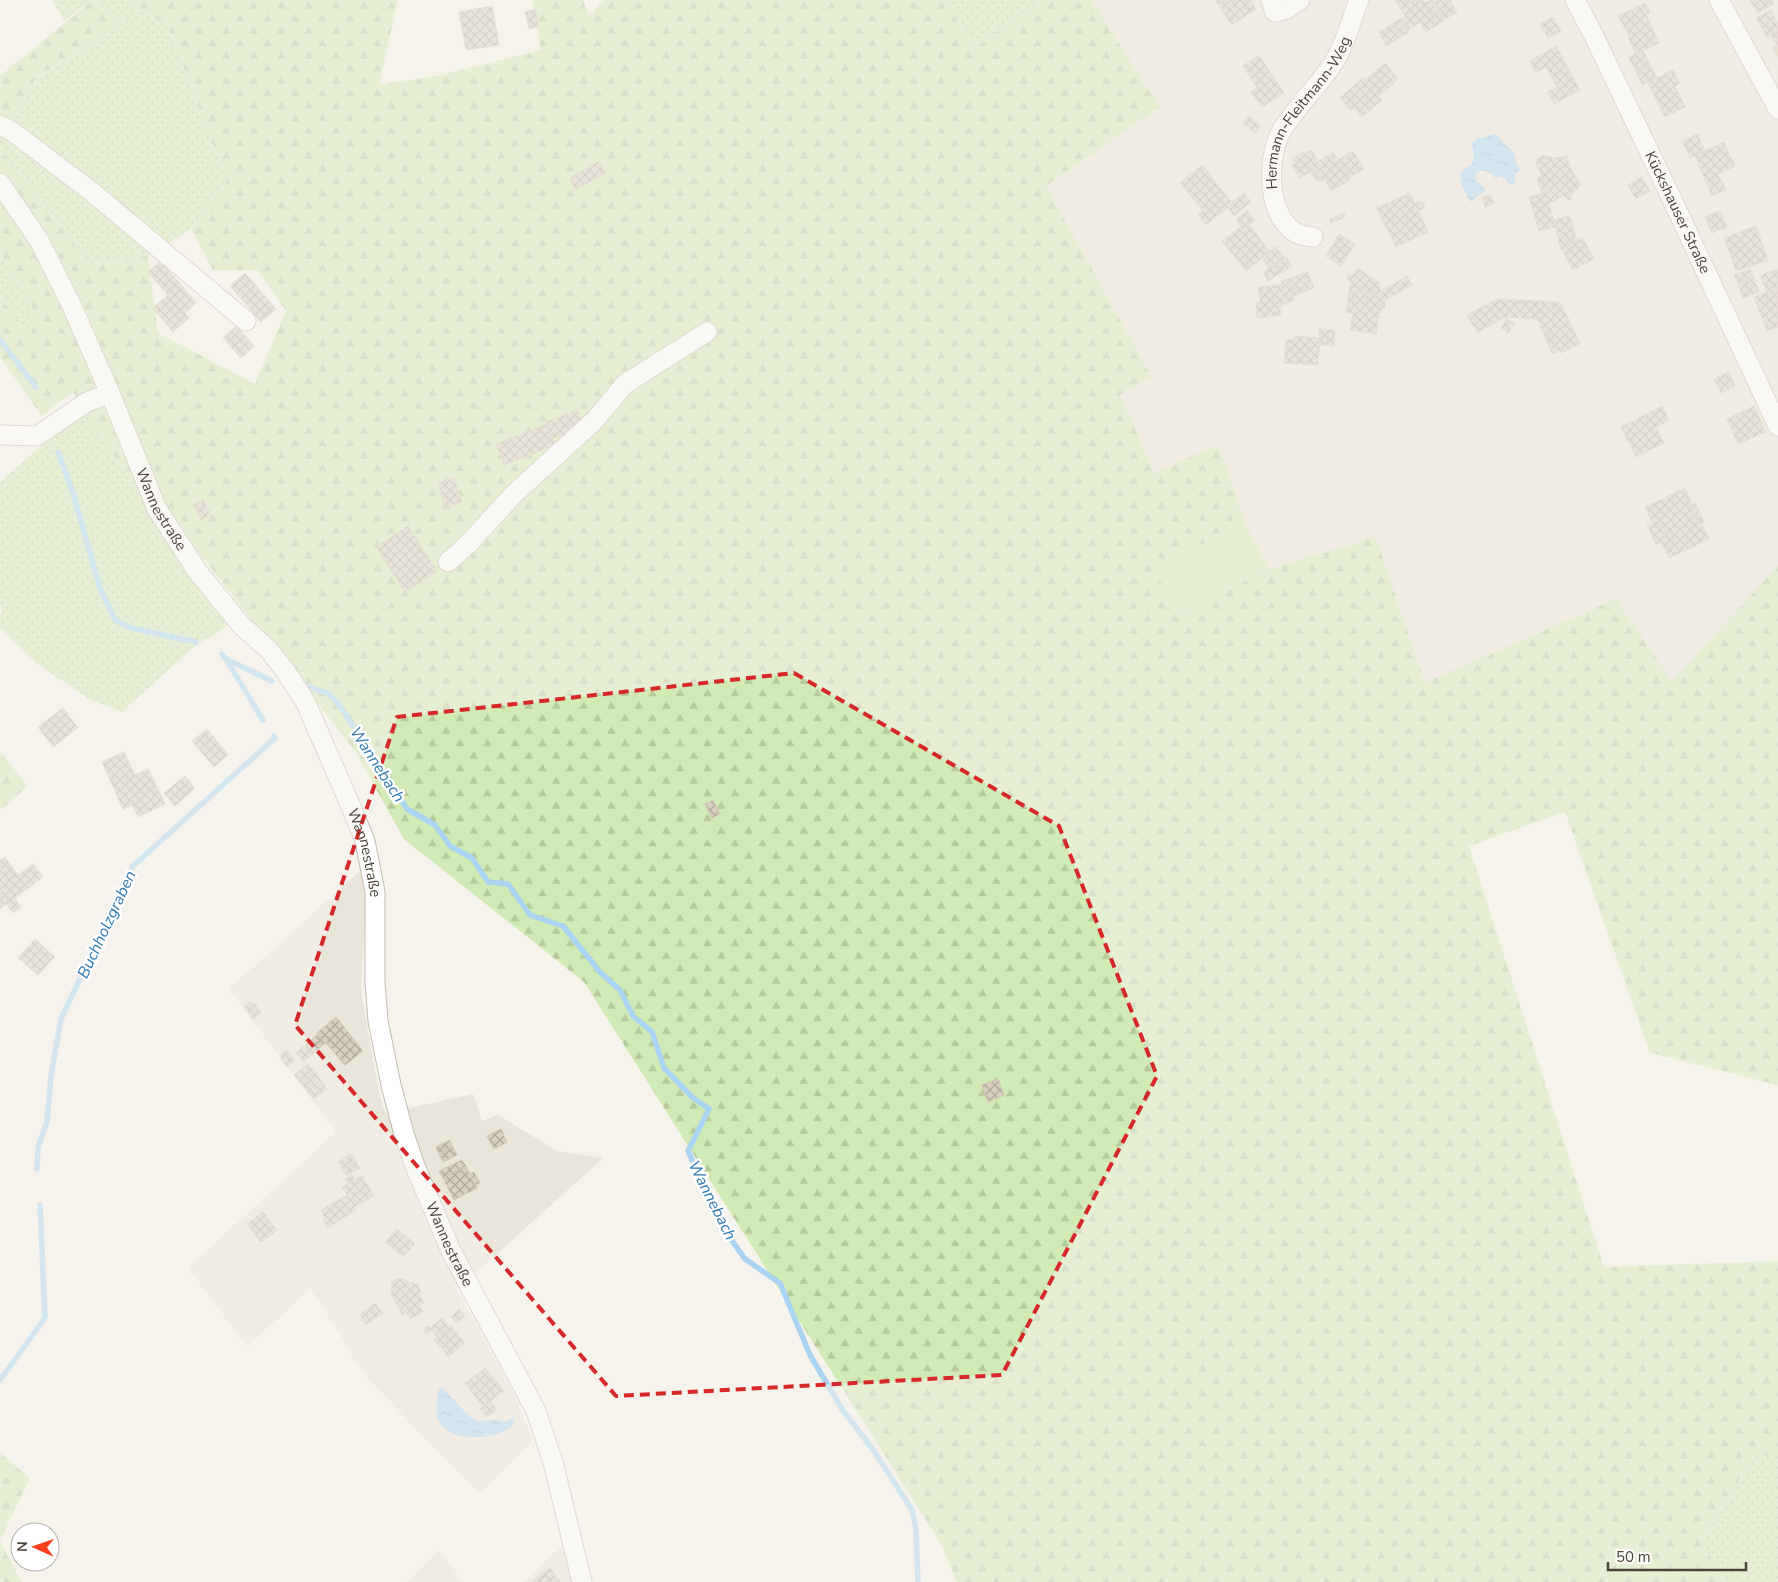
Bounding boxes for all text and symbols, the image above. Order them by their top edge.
street label: Hermann-Fleitmann-Weg [1261,33,1355,190]
street label: Kückshauser Straße [1640,148,1715,277]
street label: Wannestraße [131,465,191,555]
water label: Wannebach [344,722,410,807]
street label: Wannestraße [343,805,385,897]
water label: Buchholzgraben [72,867,142,982]
water label: Wannebach [683,1157,741,1244]
street label: Wannestraße [421,1199,478,1290]
north arrow [10,1522,60,1572]
scale bar [1608,1540,1746,1572]
text: N [13,1541,32,1552]
text: 50 m [1616,1547,1651,1567]

